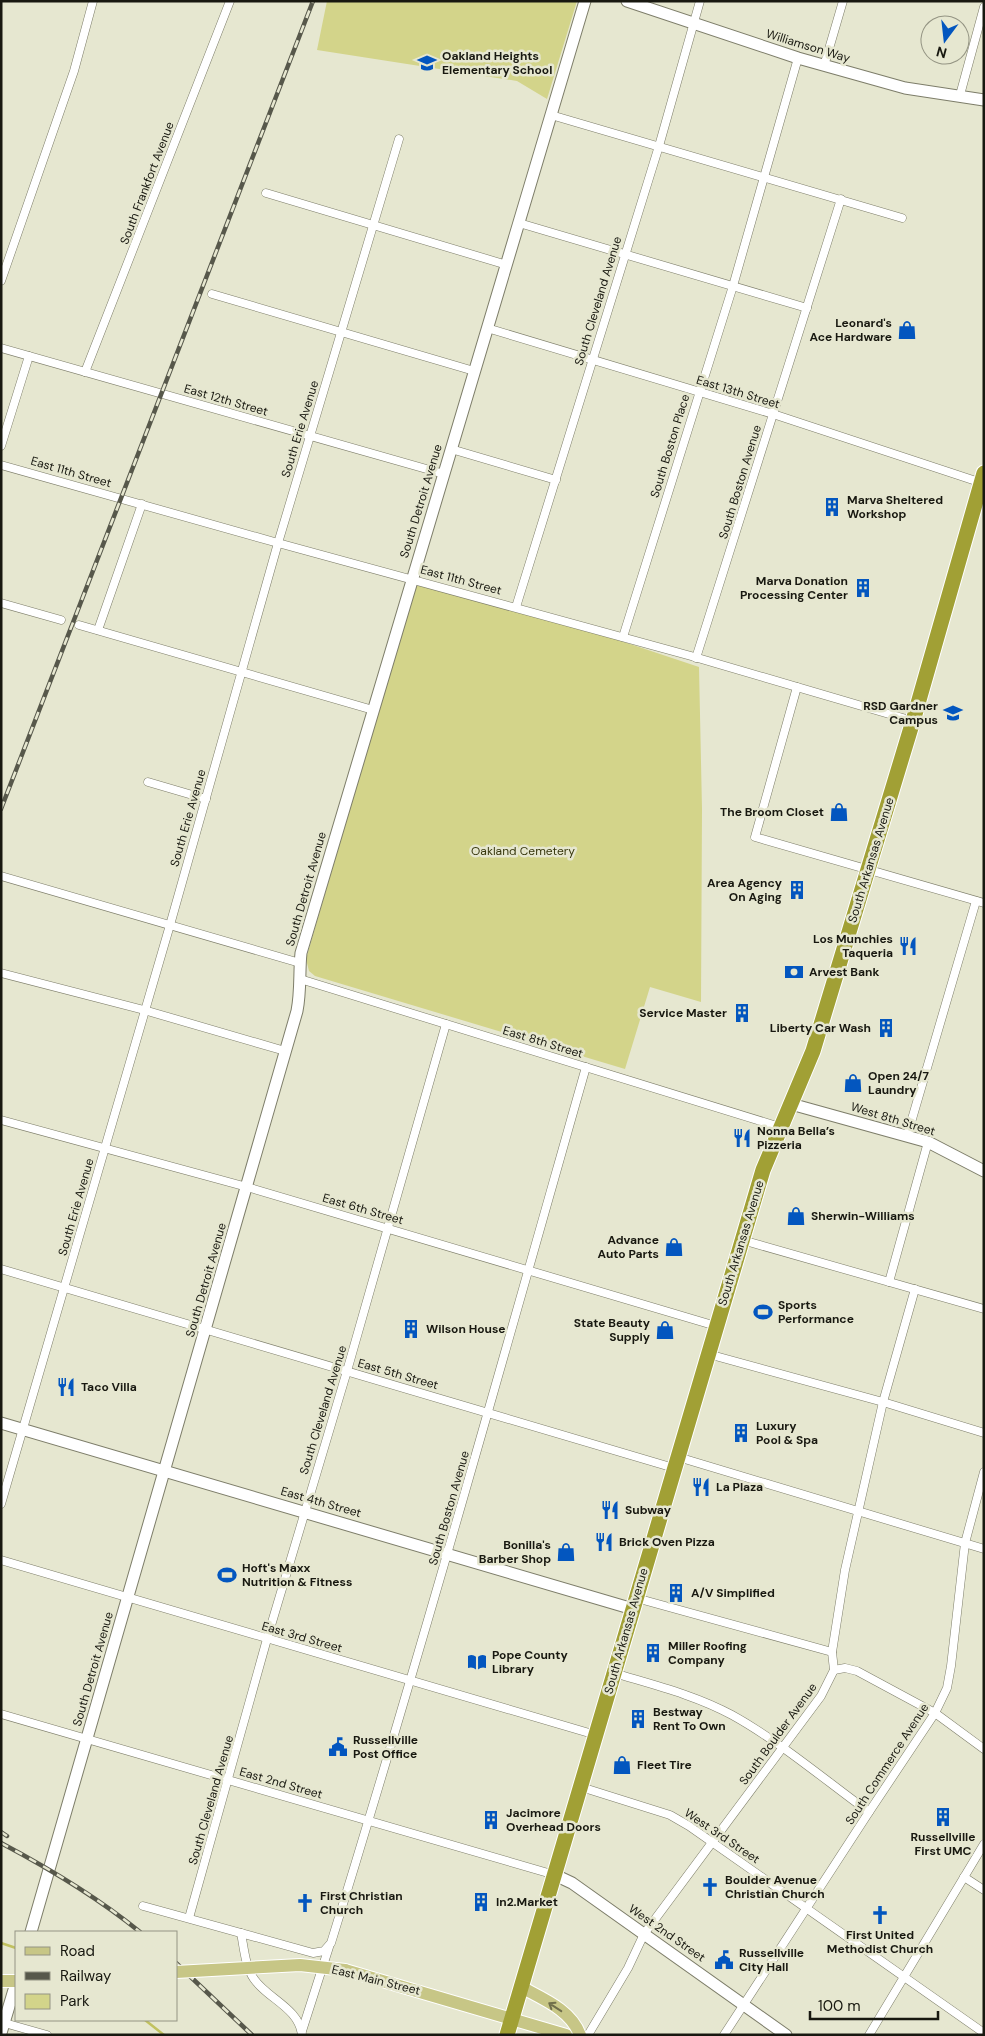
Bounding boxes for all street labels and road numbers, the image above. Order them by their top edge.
street label: Williamson Way [764,26,852,66]
street label: South Frankfort Avenue [116,119,178,247]
street label: South Cleveland Avenue [571,234,625,367]
street label: East 13th Street [694,372,782,412]
street label: South Erie Avenue [278,378,322,479]
street label: East 12th Street [182,380,270,420]
street label: South Boston Place [647,392,693,500]
street label: South Boston Avenue [715,423,765,541]
street label: South Detroit Avenue [396,442,446,560]
street label: East 11th Street [29,453,114,491]
street label: East 11th Street [419,561,504,599]
street label: South Erie Avenue [166,767,210,869]
street label: South Arkansas Avenue [844,795,898,925]
street label: South Detroit Avenue [282,830,330,948]
street label: East 8th Street [501,1022,585,1062]
street label: West 8th Street [849,1099,937,1140]
street label: South Erie Avenue [54,1156,98,1258]
street label: South Arkansas Avenue [714,1178,768,1308]
street label: East 6th Street [321,1190,406,1228]
street label: South Detroit Avenue [182,1221,230,1339]
street label: South Cleveland Avenue [296,1343,350,1476]
street label: East 5th Street [356,1355,440,1393]
street label: South Boston Avenue [425,1449,473,1567]
street label: East 4th Street [279,1483,363,1521]
street label: South Arkansas Avenue [600,1566,652,1696]
street label: South Detroit Avenue [69,1610,117,1728]
street label: East 3rd Street [260,1618,344,1656]
street label: South Boulder Avenue [736,1680,821,1788]
street label: South Commerce Avenue [842,1700,932,1828]
street label: South Cleveland Avenue [185,1733,237,1867]
street label: East 2nd Street [238,1764,325,1803]
street label: West 3rd Street [681,1805,763,1867]
street label: West 2nd Street [626,1901,709,1966]
street label: East Main Street [330,1961,422,1999]

